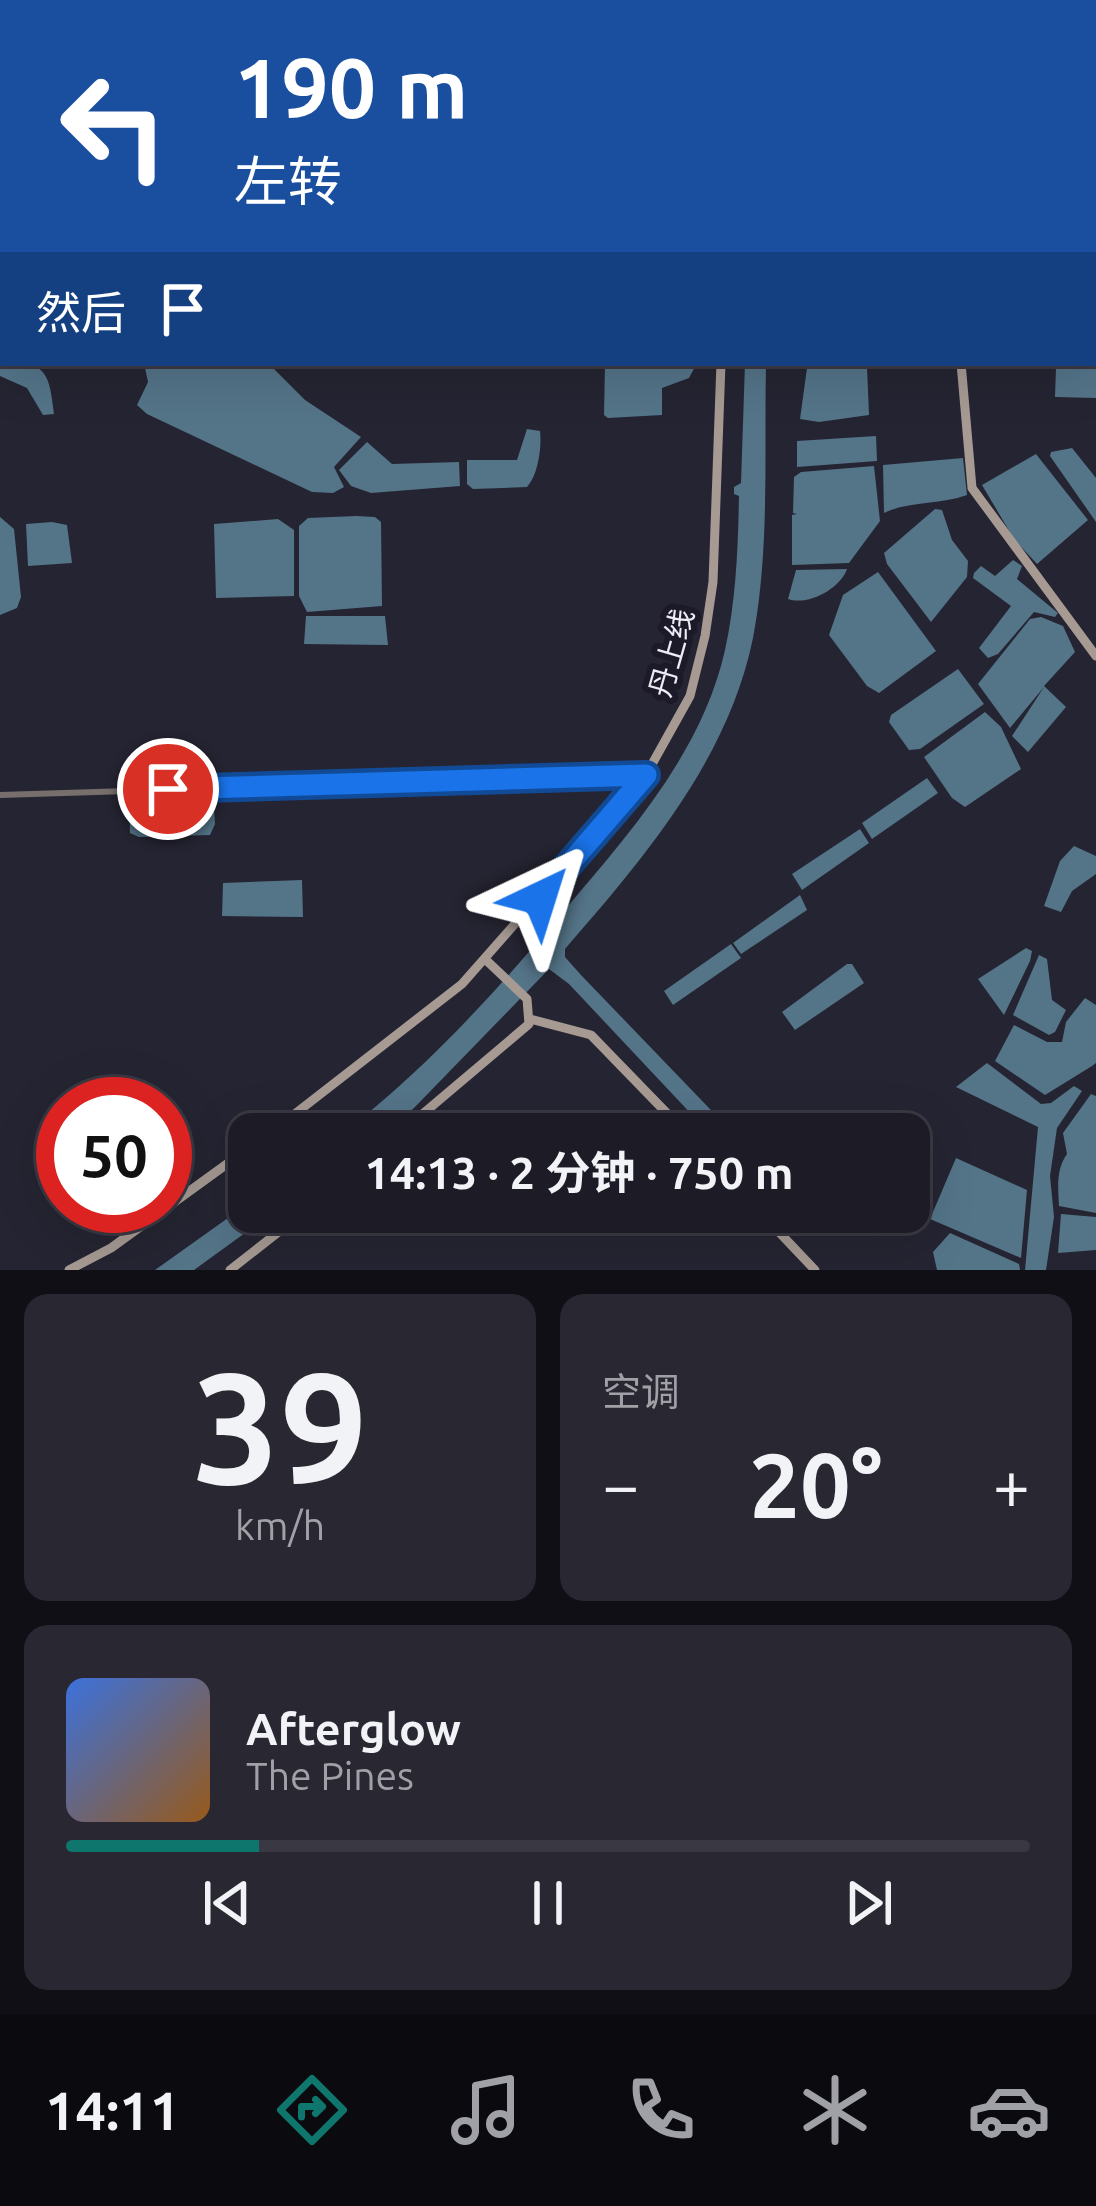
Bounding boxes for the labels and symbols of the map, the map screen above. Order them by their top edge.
street label: 丹上线 [642,605,700,701]
pin [117,738,219,840]
position arrow [477,835,603,961]
speed limit sign: 50 [36,1077,192,1233]

